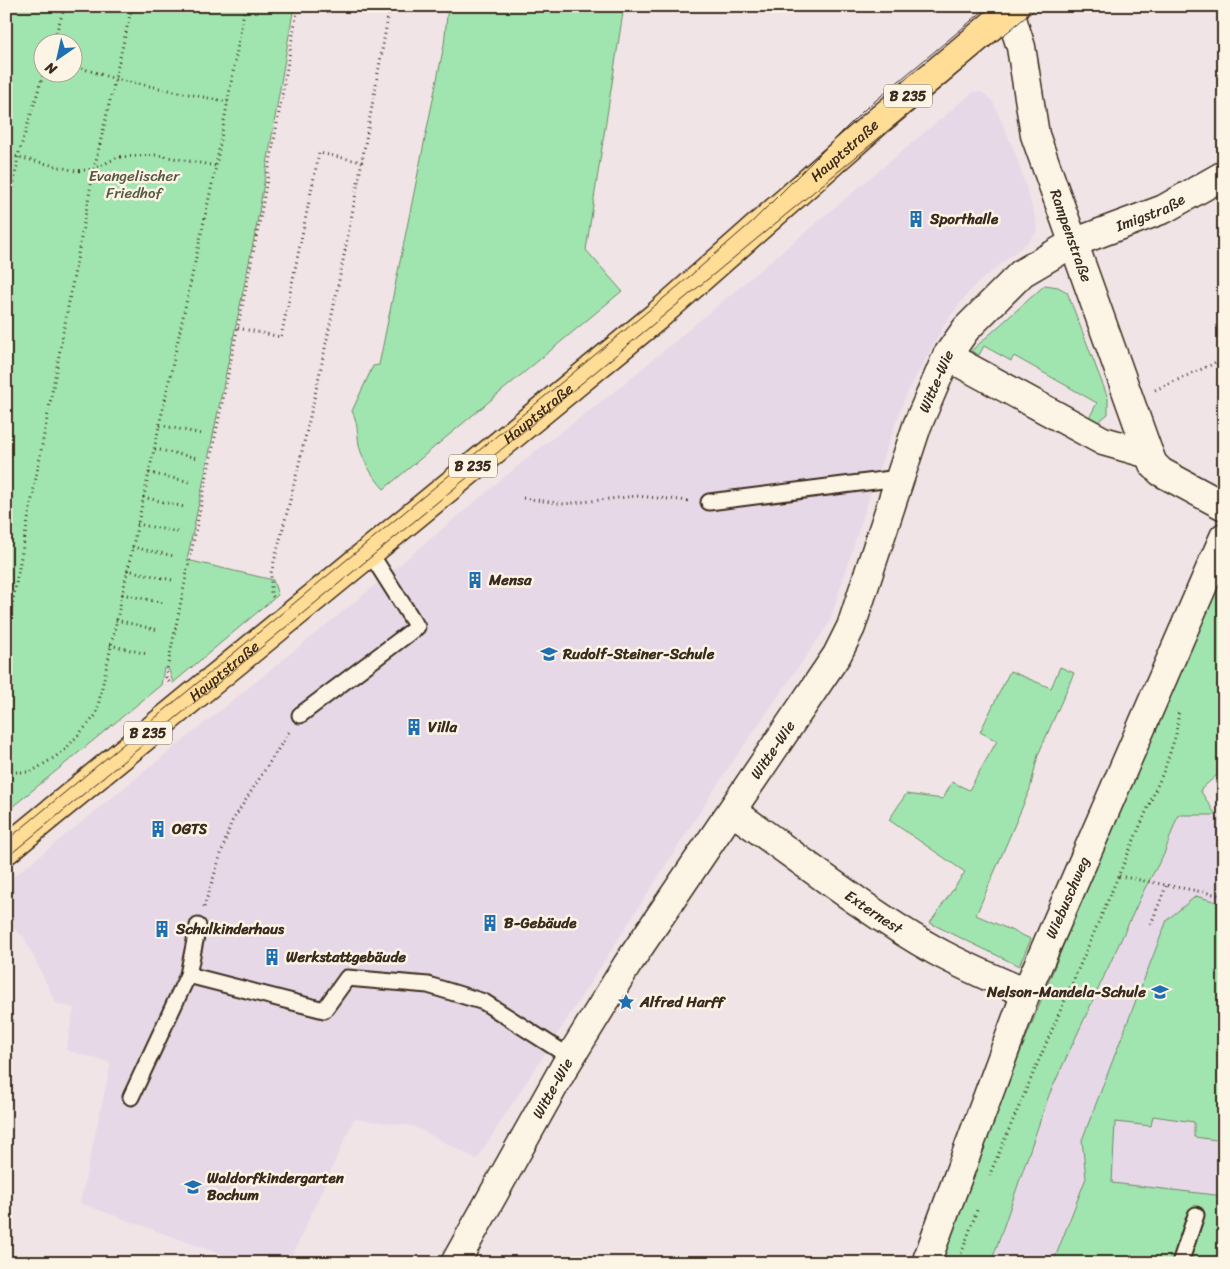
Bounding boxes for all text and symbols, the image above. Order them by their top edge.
north arrow [32,32,82,82]
text: N [40,55,63,82]
road number: B 235 [884,84,932,108]
street label: Hauptstraße [804,113,885,189]
park label: Evangelischer Friedhof [89,163,180,206]
street label: Rampenstraße [1042,186,1100,286]
street label: Imigstraße [1111,187,1190,239]
place label: Sporthalle [929,206,999,232]
building icon: Sporthalle [906,209,926,229]
street label: Witte-Wie [911,344,961,417]
street label: Hauptstraße [497,377,579,451]
road number: B 235 [449,454,497,478]
place label: Mensa [488,567,532,593]
building icon: Mensa [465,570,485,590]
street label: Hauptstraße [183,634,265,708]
place label: Rudolf-Steiner-Schule [562,641,715,667]
school or university icon: Rudolf-Steiner-Schule [539,644,559,664]
place label: Villa [428,714,458,740]
street label: Witte-Wie [743,715,802,785]
building icon: Villa [404,717,424,737]
road number: B 235 [124,721,172,744]
place label: OGTS [171,816,208,842]
building icon: OGTS [148,819,168,839]
street label: Wiebuschweg [1038,852,1097,943]
street label: Externest [839,883,909,941]
place label: B-Gebäude [504,910,577,936]
building icon: B-Gebäude [480,913,500,933]
place label: Schulkinderhaus [175,916,285,942]
building icon: Schulkinderhaus [152,919,172,939]
place label: Werkstattgebäude [286,944,406,970]
building icon: Werkstattgebäude [262,947,282,967]
place label: Nelson-Mandela-Schule [986,979,1146,1005]
school or university icon: Nelson-Mandela-Schule [1150,982,1170,1002]
place label: Alfred Harff [639,989,727,1015]
place icon: Alfred Harff [616,992,636,1012]
street label: Witte-Wie [525,1052,580,1124]
place label: Waldorfkindergarten Bochum [207,1165,345,1208]
school or university icon: Waldorfkindergarten Bochum [183,1177,203,1197]

